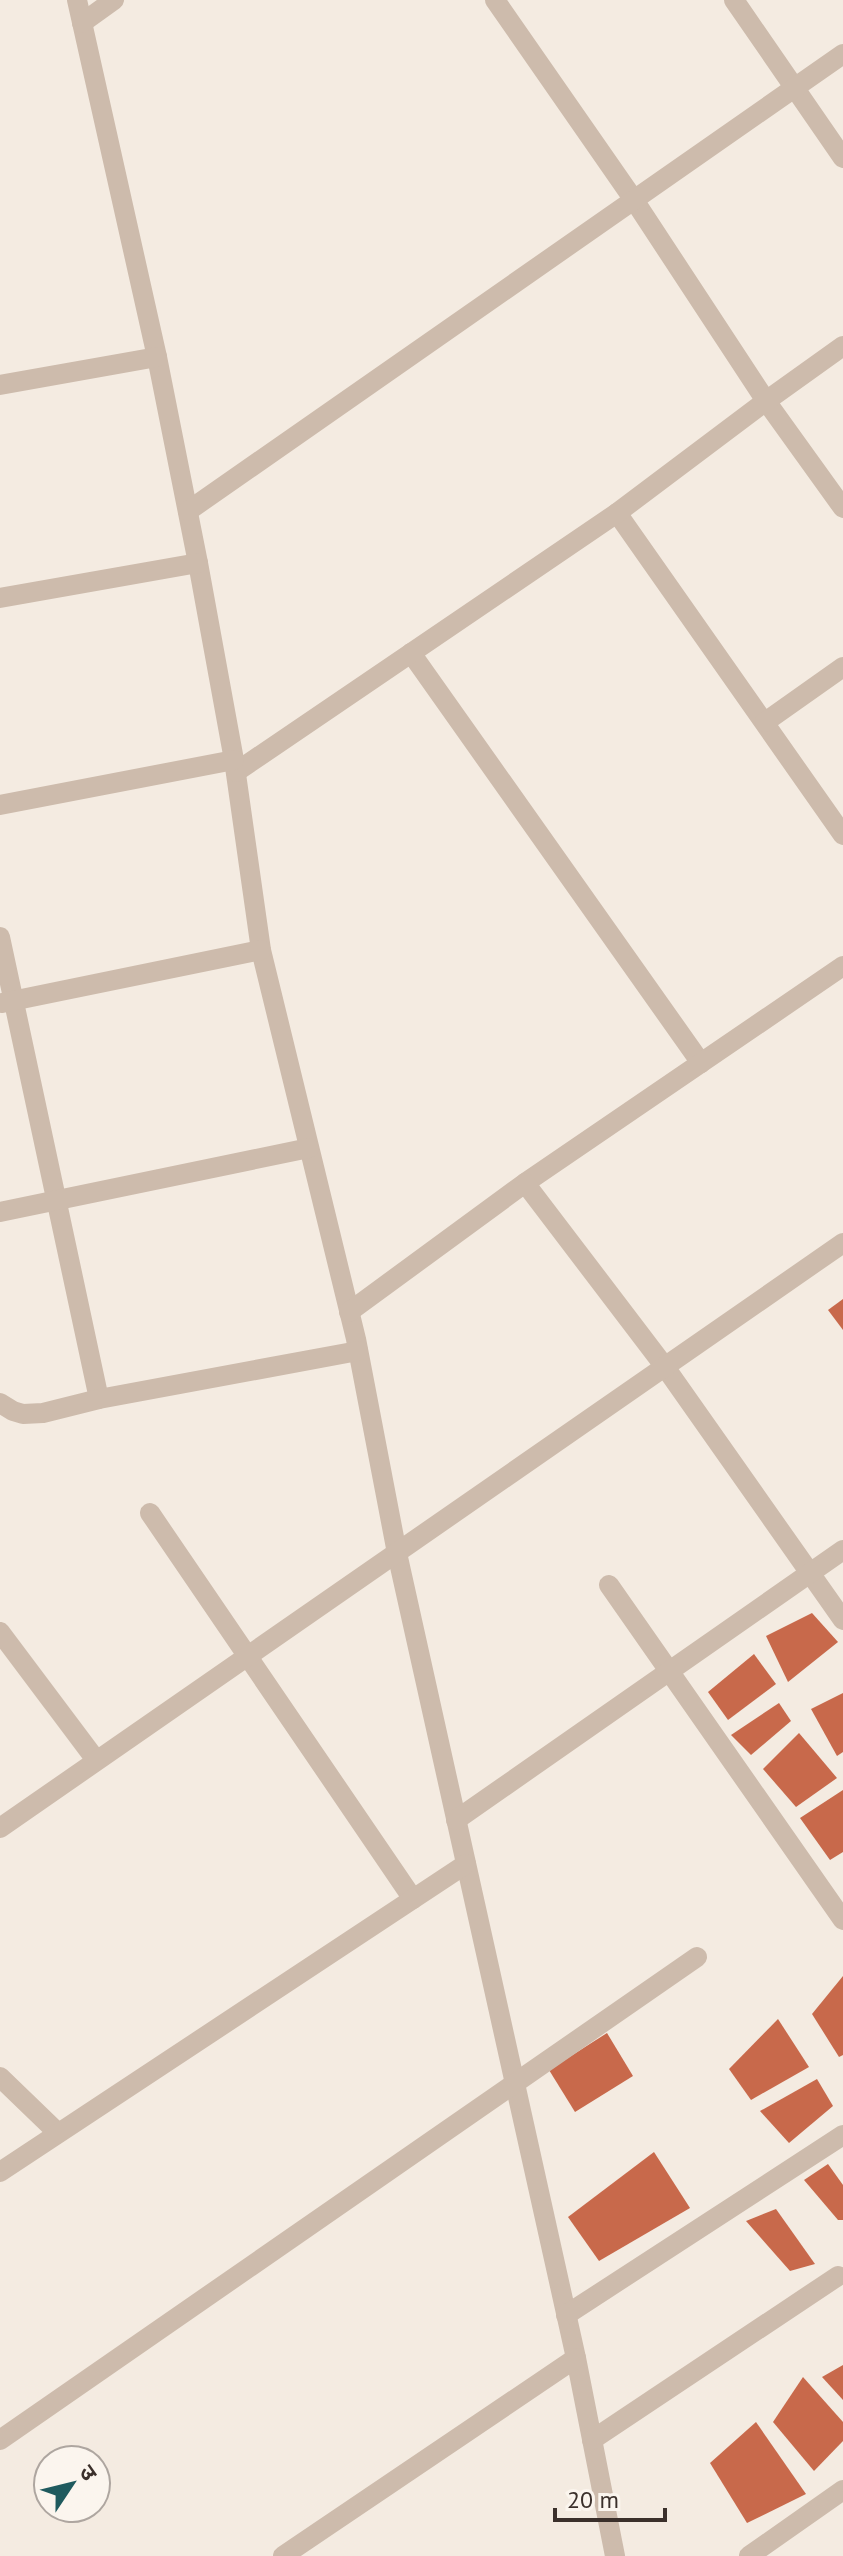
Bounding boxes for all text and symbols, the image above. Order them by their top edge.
north arrow [32,2444,112,2524]
text: उ [73,2459,104,2487]
scale bar [555,2472,665,2522]
text: 20 m [567,2484,619,2515]

